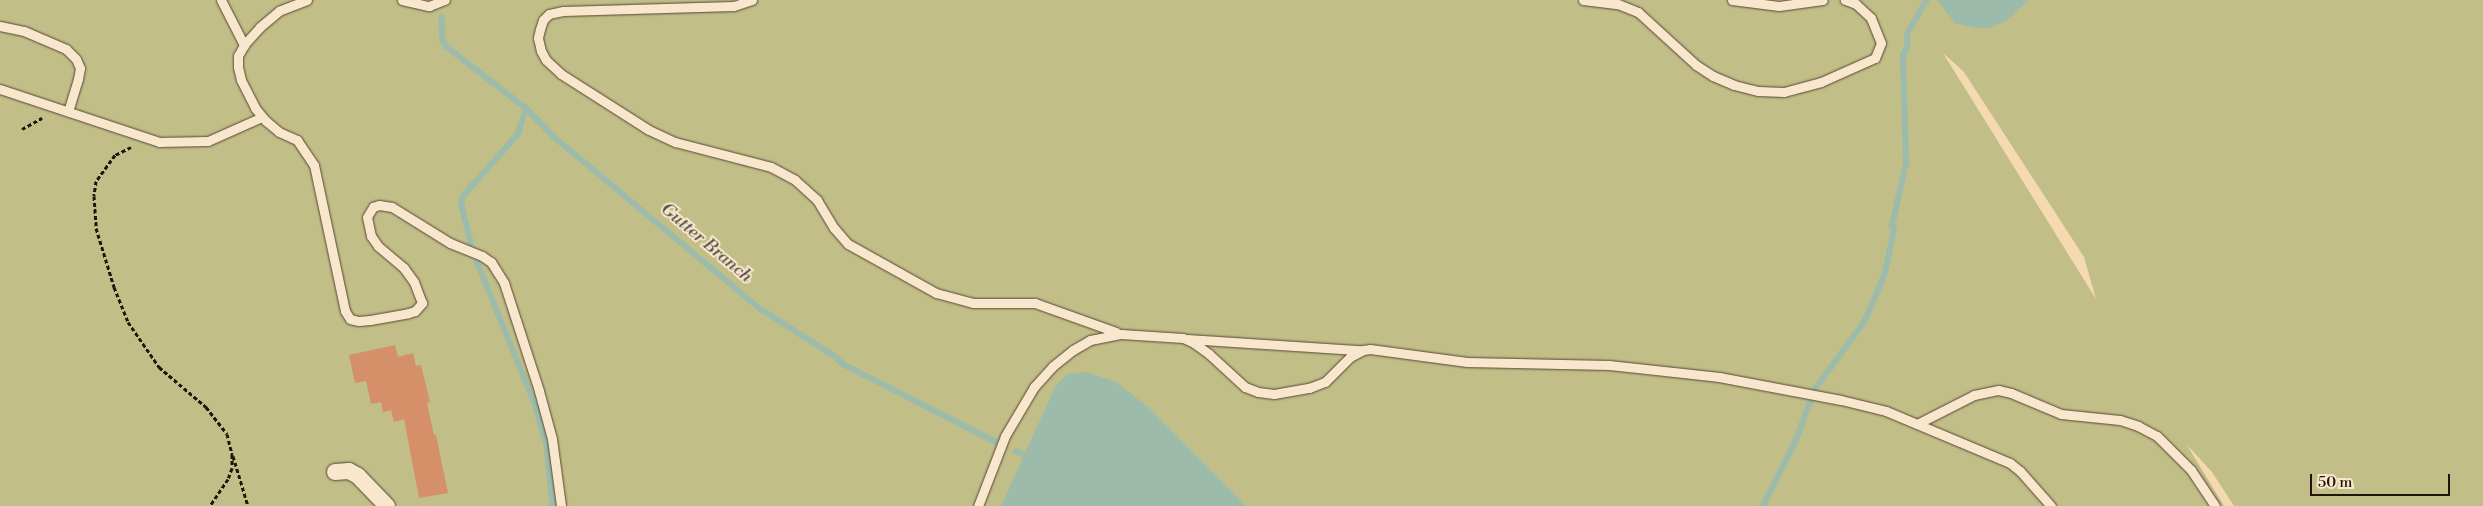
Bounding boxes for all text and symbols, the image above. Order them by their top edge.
water label: Gutter Branch [656,198,756,288]
scale bar [2313,464,2453,496]
text: 50 m [2318,473,2352,492]

